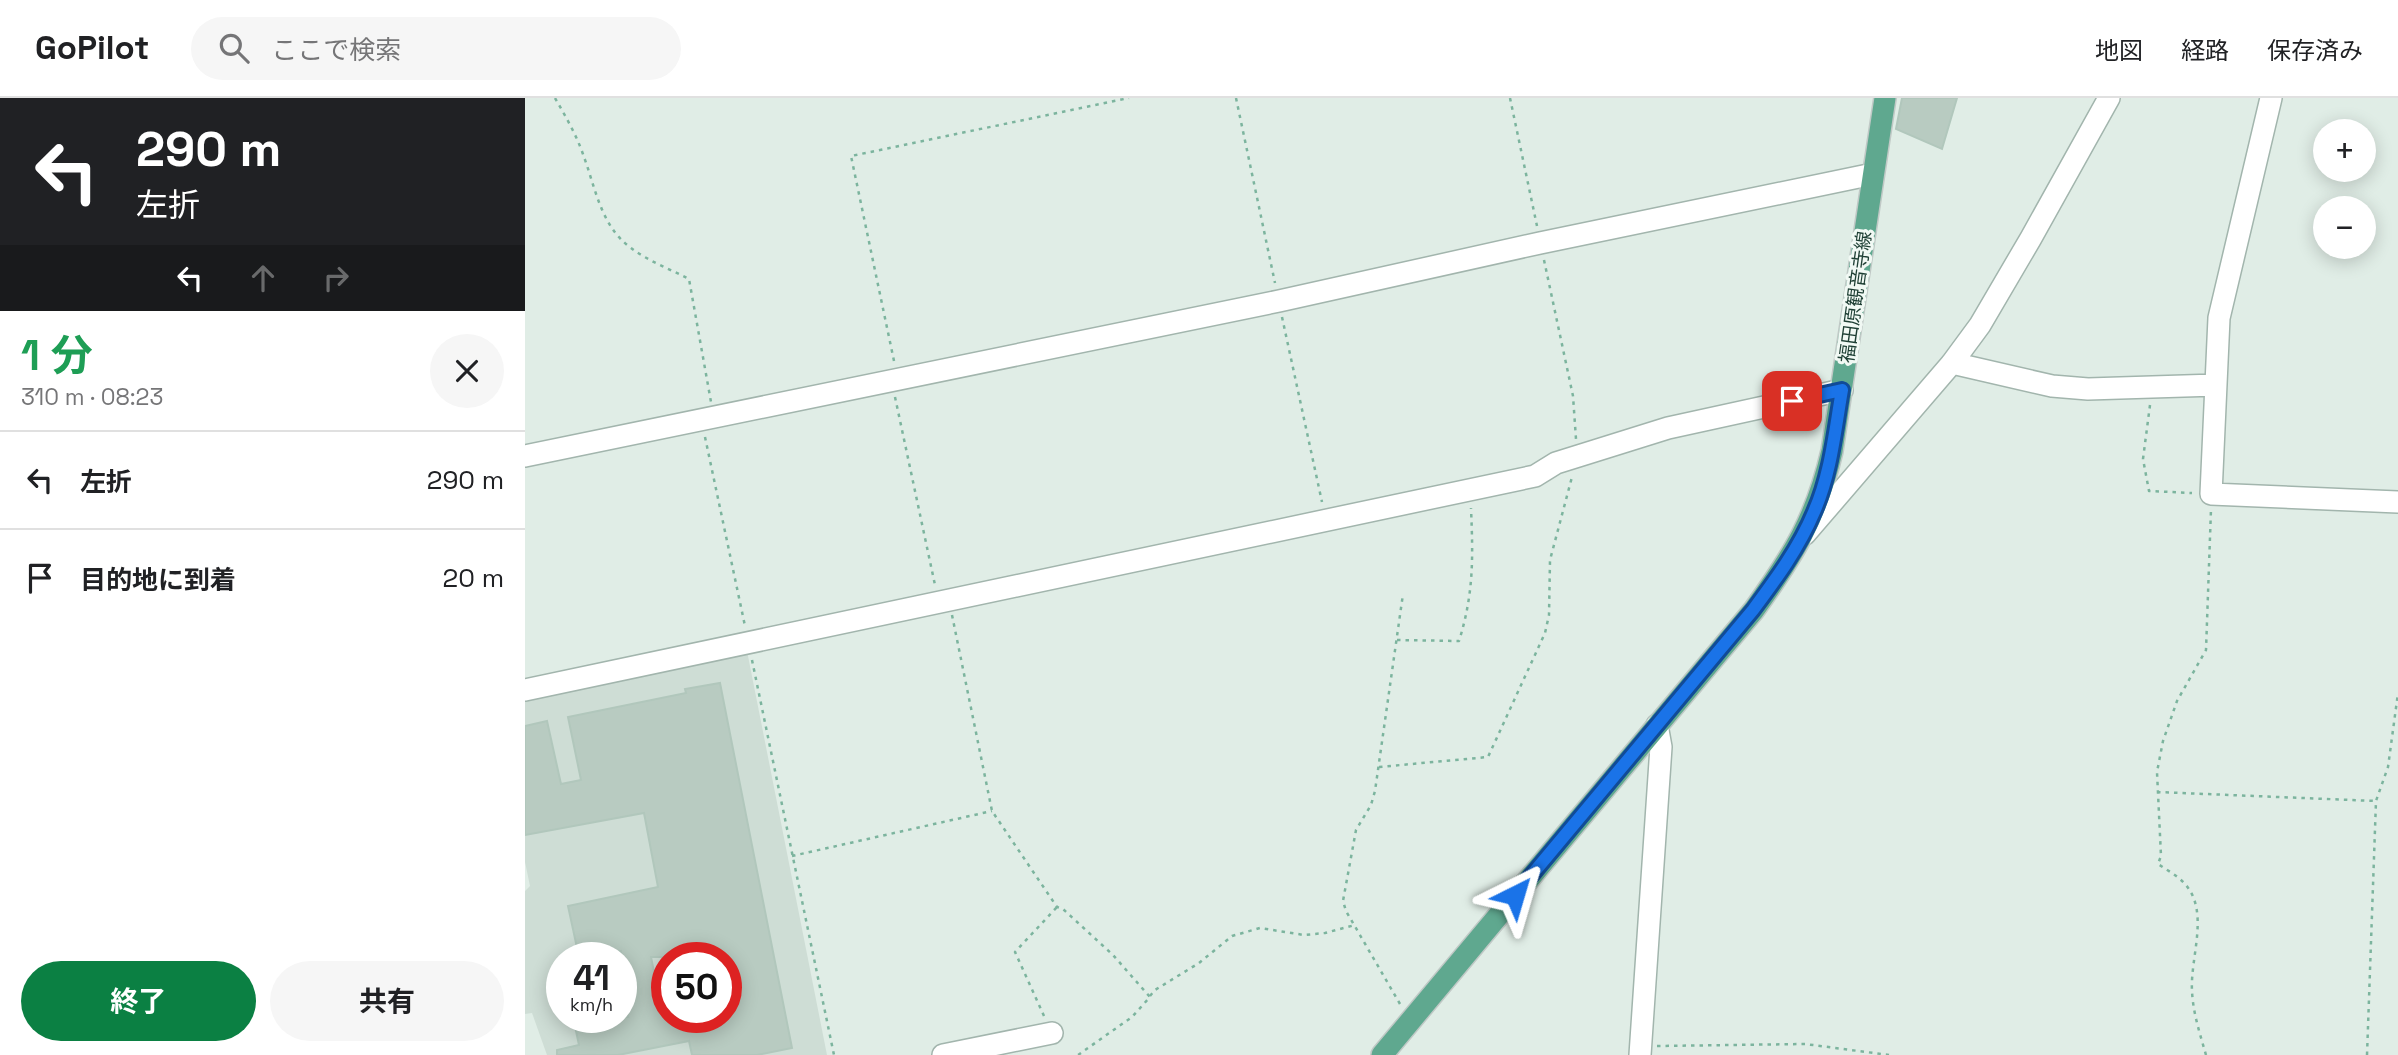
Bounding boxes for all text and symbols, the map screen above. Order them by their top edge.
search box [191,17,681,80]
text: GoPilot [35,27,149,69]
icon: search [215,29,253,67]
text: ここで検索 [271,33,401,67]
text: 地図 [2095,35,2143,66]
text: 経路 [2181,35,2229,66]
text: 保存済み [2267,35,2363,66]
text: 290 m [136,118,281,180]
map controls [2313,119,2376,259]
button: + [2313,119,2376,182]
icon: left [21,126,112,217]
text: 左折 [136,185,200,225]
button: − [2313,196,2376,259]
street label: 福田原観音寺線 [1834,229,1877,365]
icon: left [171,259,209,297]
icon: ahead [244,259,282,297]
icon: right [317,259,355,297]
text: 1 分 [21,329,93,382]
button: close [430,334,504,408]
pin [1762,371,1822,431]
text: 310 m · 08:23 [21,382,163,412]
icon: arrive [1773,382,1811,420]
icon: left [21,461,59,499]
text: 290 m [427,463,504,497]
text: 左折 [80,465,132,499]
icon: arrive [21,559,59,597]
text: 20 m [443,561,504,595]
text: 目的地に到着 [80,563,236,597]
position arrow [1478,858,1552,932]
speed limit sign: 50 [651,942,742,1033]
text: 41 [573,956,610,1000]
button: 終了 [21,961,256,1041]
button: 共有 [270,961,504,1041]
text: km/h [570,993,613,1016]

